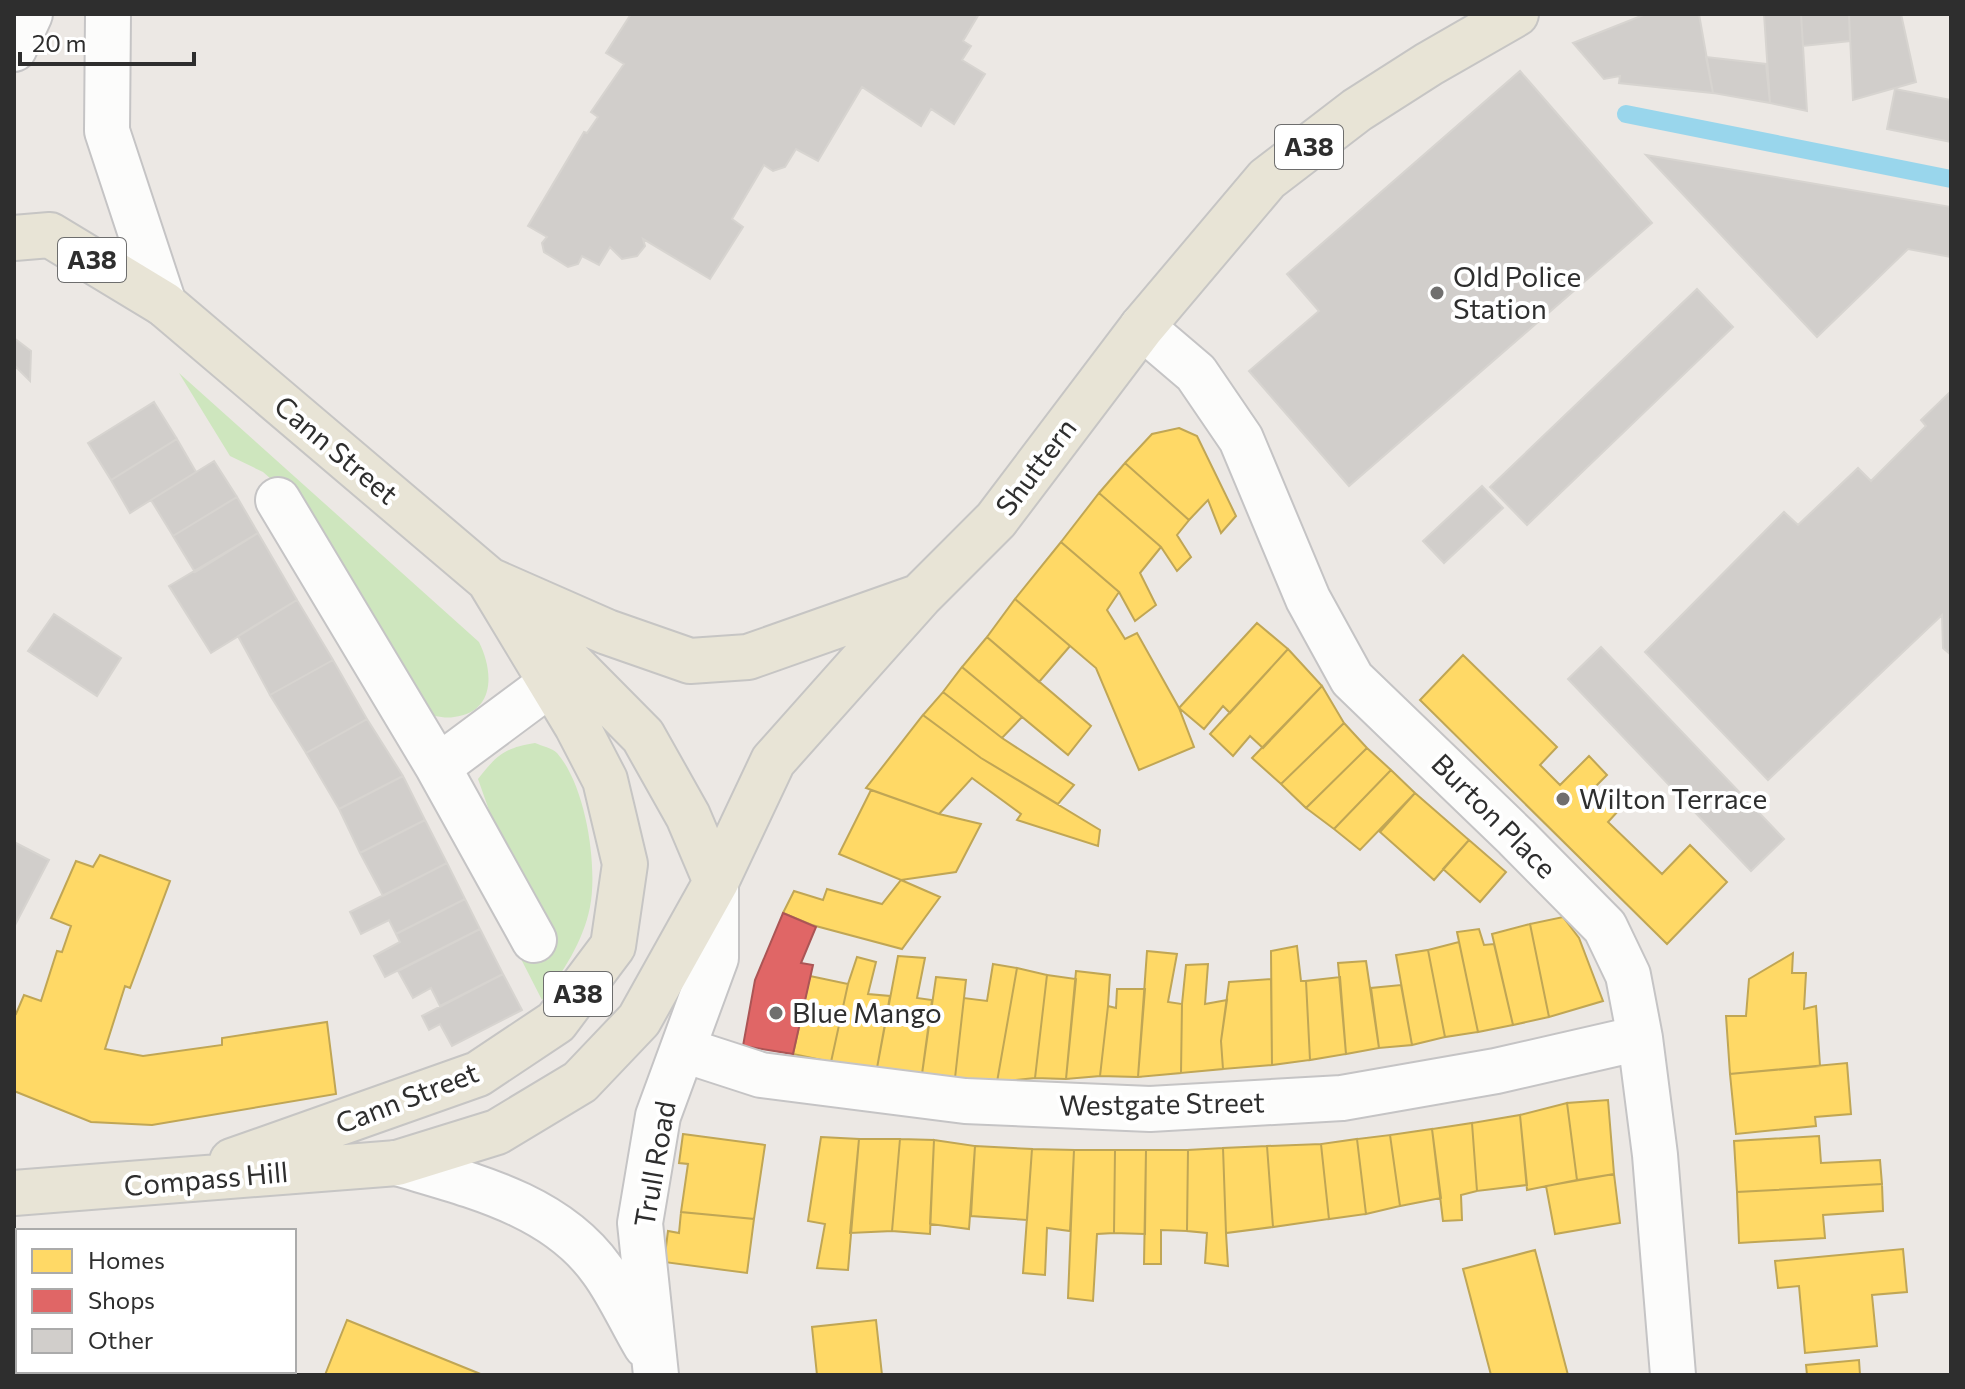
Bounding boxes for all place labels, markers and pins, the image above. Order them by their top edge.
place label: Old Police Station [1453,259,1581,325]
marker: Old Police Station [1428,284,1446,302]
place label: Wilton Terrace [1579,781,1767,815]
marker: Wilton Terrace [1554,790,1572,808]
place label: Blue Mango [792,995,942,1029]
marker: Blue Mango [767,1004,785,1022]

